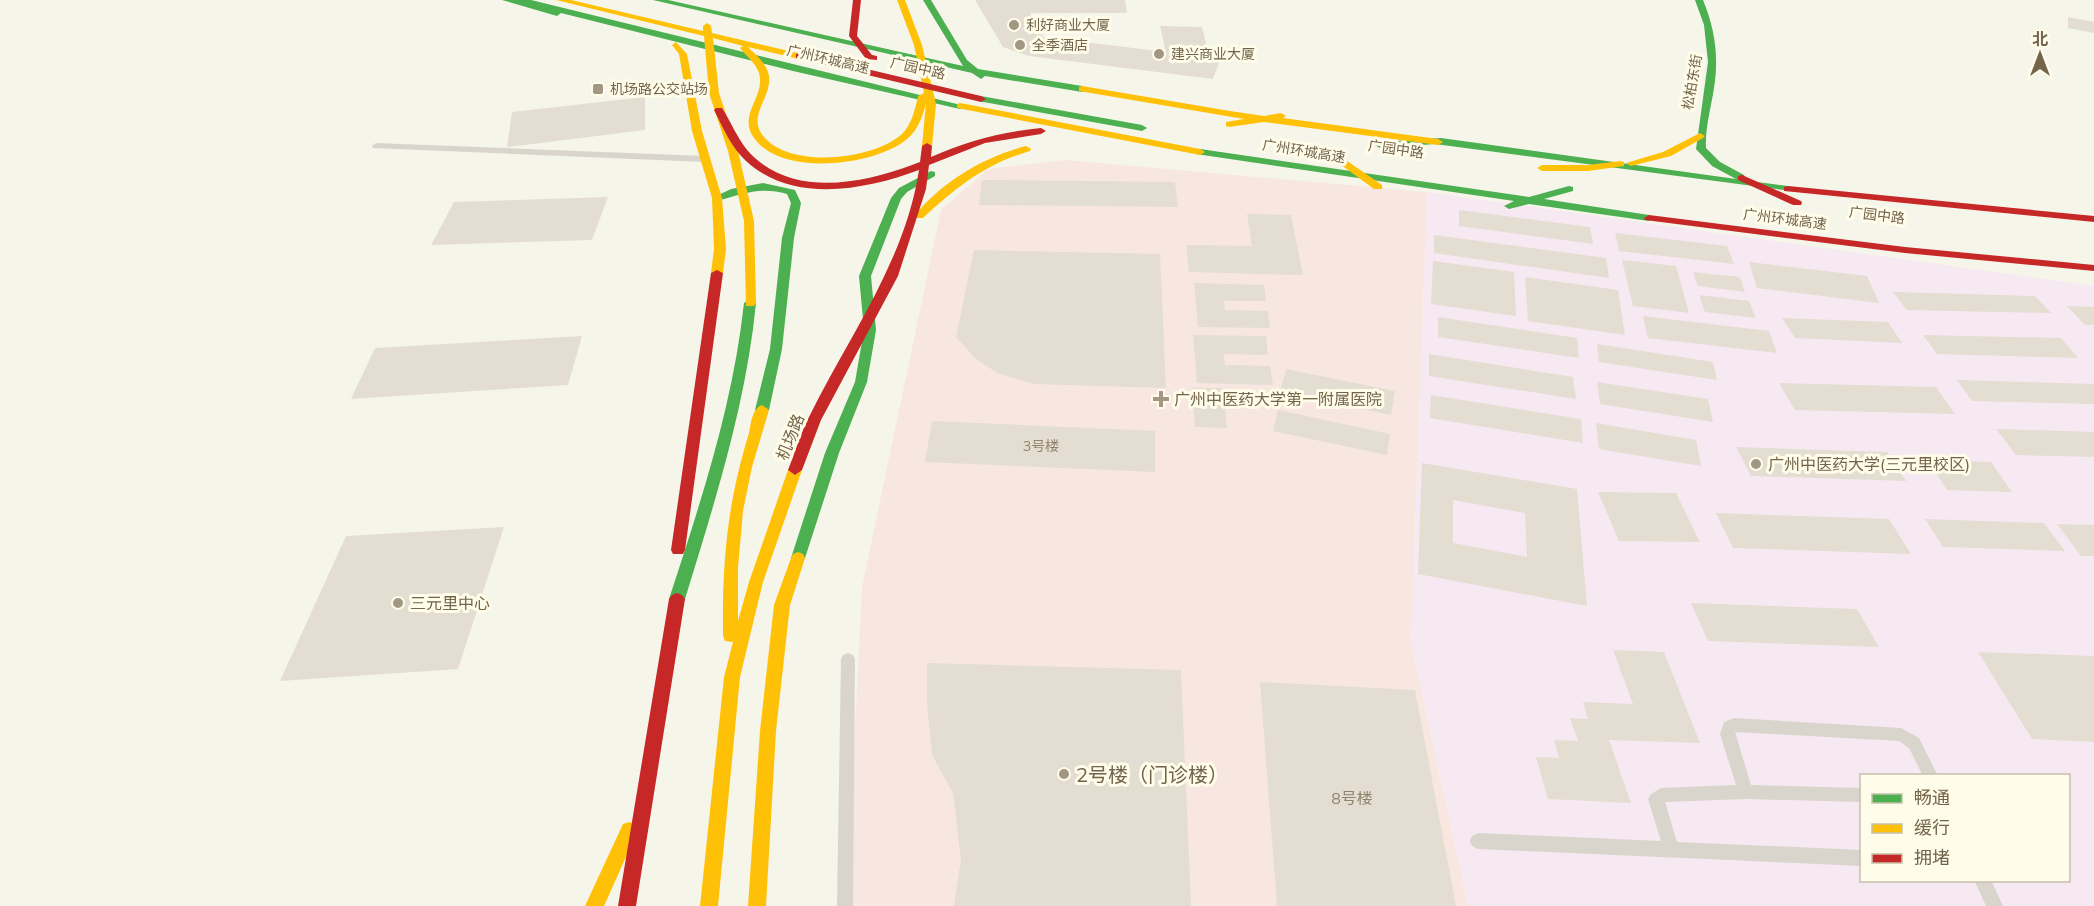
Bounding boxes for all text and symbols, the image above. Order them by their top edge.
place label: 利好商业大厦 [1026,16,1110,34]
marker: 利好商业大厦 [1007,18,1021,32]
north arrow [2010,24,2070,84]
text: 北 [2032,29,2048,49]
place label: 全季酒店 [1032,36,1088,54]
marker: 全季酒店 [1013,38,1027,52]
street label: 广州环城高速 [785,41,871,77]
place label: 建兴商业大厦 [1171,45,1255,63]
marker: 建兴商业大厦 [1152,47,1166,61]
street label: 广园中路 [889,53,947,83]
street label: 松柏东街 [1678,53,1706,111]
place label: 机场路公交站场 [610,80,708,98]
marker: 机场路公交站场 [591,82,605,96]
street label: 广州环城高速 [1261,136,1347,166]
street label: 广园中路 [1367,136,1425,162]
street label: 广园中路 [1848,203,1906,227]
street label: 广州环城高速 [1742,205,1828,233]
place label: 广州中医药大学第一附属医院 [1174,389,1382,409]
marker: 广州中医药大学第一附属医院 [1152,390,1170,408]
street label: 机场路 [772,411,808,463]
house number: 3号楼 [1023,437,1059,455]
place label: 广州中医药大学(三元里校区) [1768,454,1970,474]
marker: 广州中医药大学(三元里校区) [1749,457,1763,471]
place label: 三元里中心 [410,593,490,613]
marker: 三元里中心 [391,596,405,610]
place label: 2号楼（门诊楼） [1076,762,1228,787]
marker: 2号楼（门诊楼） [1057,767,1071,781]
legend [1860,774,2070,882]
text: 畅通 [1914,786,1950,809]
house number: 8号楼 [1331,788,1373,808]
text: 缓行 [1914,816,1950,839]
text: 拥堵 [1914,846,1950,869]

